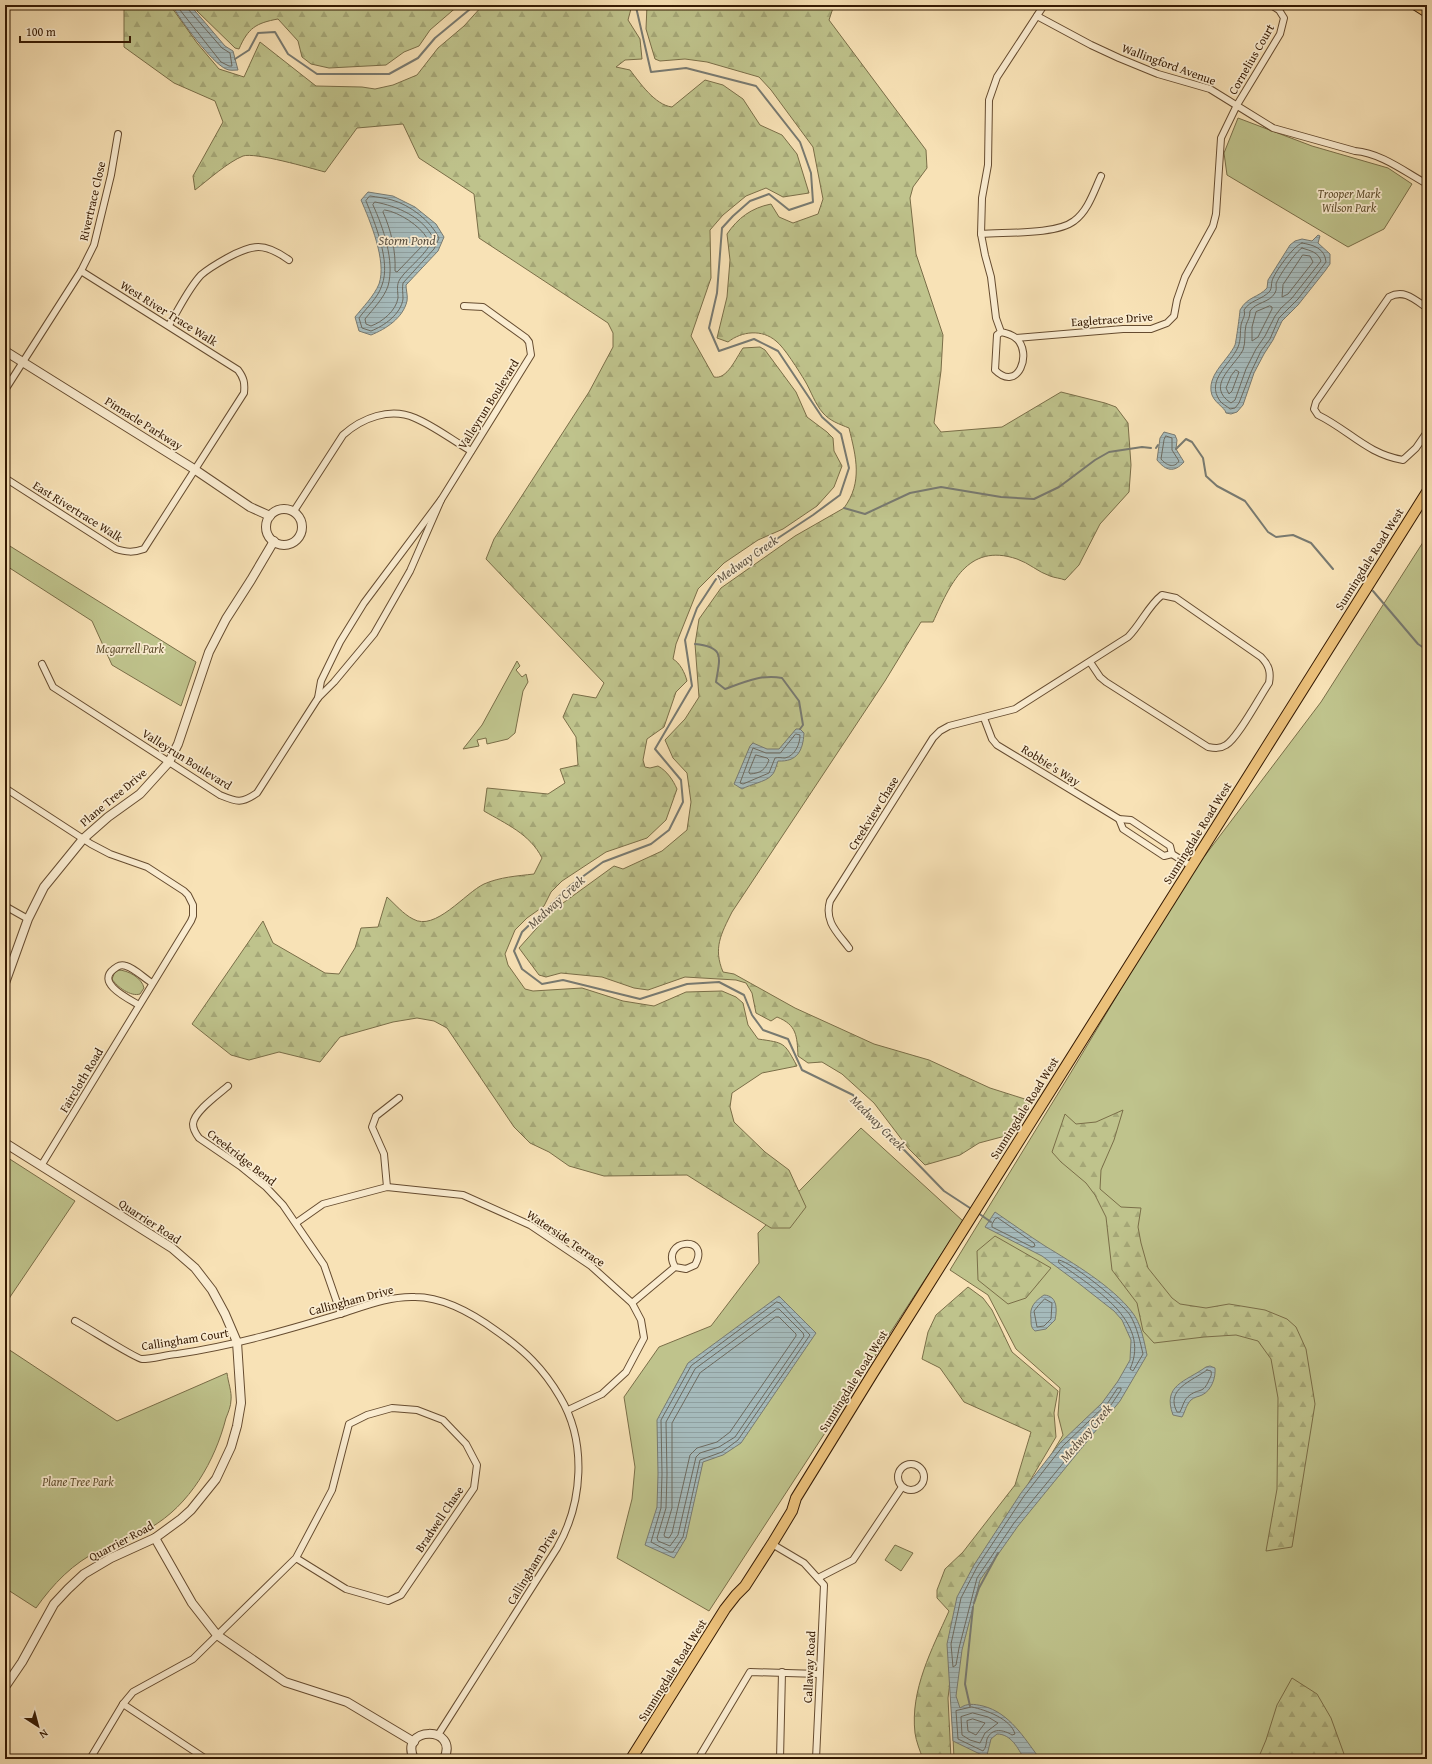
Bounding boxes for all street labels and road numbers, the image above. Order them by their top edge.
street label: Cornelius Court [1224,20,1278,97]
street label: Wallingford Avenue [1120,39,1219,89]
street label: Rivertrace Close [75,159,110,243]
street label: West River Trace Walk [117,276,222,350]
street label: Eagletrace Drive [1071,308,1154,330]
street label: Valleyrun Boulevard [453,355,523,452]
street label: Pinnacle Parkway [102,392,186,454]
street label: East Rivertrace Walk [30,476,127,546]
street label: Sunningdale Road West [1331,504,1408,613]
street label: Valleyrun Boulevard [139,724,236,794]
street label: Robbie's Way [1018,740,1084,790]
street label: Plane Tree Drive [76,764,150,830]
street label: Creekview Chase [844,773,903,853]
street label: Sunningdale Road West [1159,778,1236,887]
street label: Faircloth Road [55,1044,107,1115]
street label: Sunningdale Road West [986,1053,1063,1162]
street label: Creekridge Bend [204,1125,280,1190]
street label: Quarrier Road [116,1195,185,1248]
street label: Waterside Terrace [523,1205,609,1271]
street label: Callingham Drive [307,1280,395,1319]
street label: Callingham Court [140,1324,231,1354]
street label: Sunningdale Road West [815,1326,892,1435]
street label: Bradwell Chase [411,1482,468,1555]
street label: Quarrier Road [86,1517,157,1565]
street label: Callingham Drive [502,1524,562,1608]
street label: Sunningdale Road West [634,1615,711,1724]
street label: Callaway Road [799,1630,819,1703]

